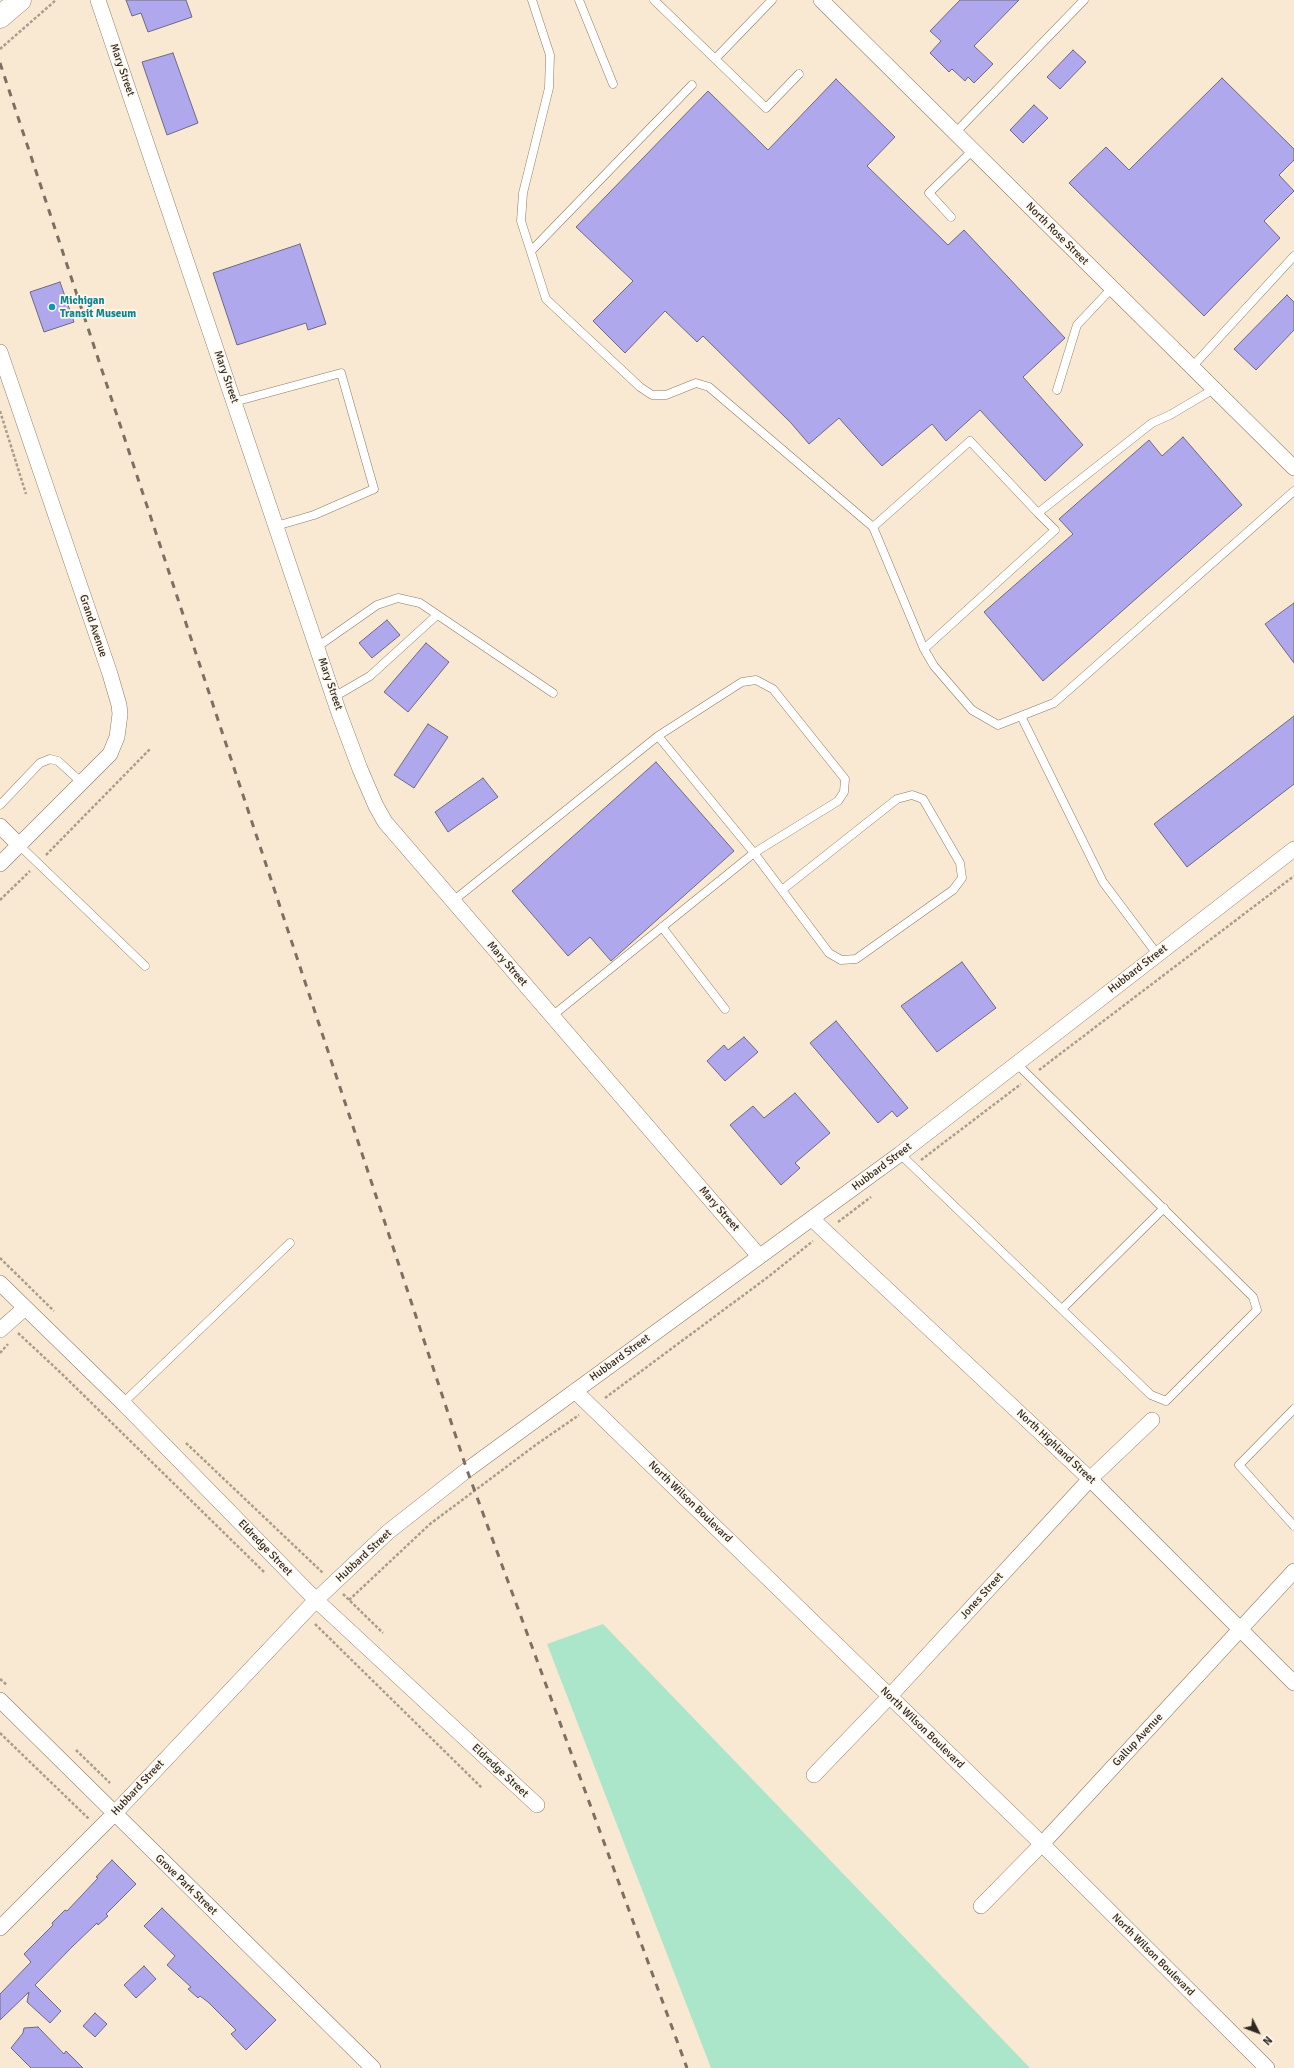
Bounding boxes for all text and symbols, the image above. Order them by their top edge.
street label: Mary Street [107,42,137,98]
street label: North Rose Street [1023,200,1091,268]
place label: Michigan Transit Museum [60,294,136,320]
marker: Michigan Transit Museum [47,302,57,312]
street label: Mary Street [211,349,241,405]
street label: Grand Avenue [76,593,110,659]
street label: Mary Street [315,656,345,712]
street label: Mary Street [484,939,530,989]
street label: Hubbard Street [1106,942,1170,996]
street label: Hubbard Street [849,1140,915,1194]
street label: Mary Street [696,1184,742,1234]
street label: Hubbard Street [587,1332,653,1384]
street label: North Highland Street [1014,1407,1098,1487]
street label: North Wilson Boulevard [645,1459,735,1545]
street label: Eldredge Street [235,1517,295,1579]
street label: Hubbard Street [333,1527,395,1585]
street label: Jones Street [958,1570,1006,1622]
street label: North Wilson Boulevard [877,1685,967,1771]
street label: Gallup Avenue [1110,1711,1166,1769]
street label: Eldredge Street [469,1741,531,1801]
street label: Hubbard Street [109,1757,167,1819]
street label: Grove Park Street [152,1852,220,1918]
street label: North Wilson Boulevard [1109,1911,1197,1999]
north arrow [1238,2012,1278,2052]
text: N [1260,2033,1275,2048]

